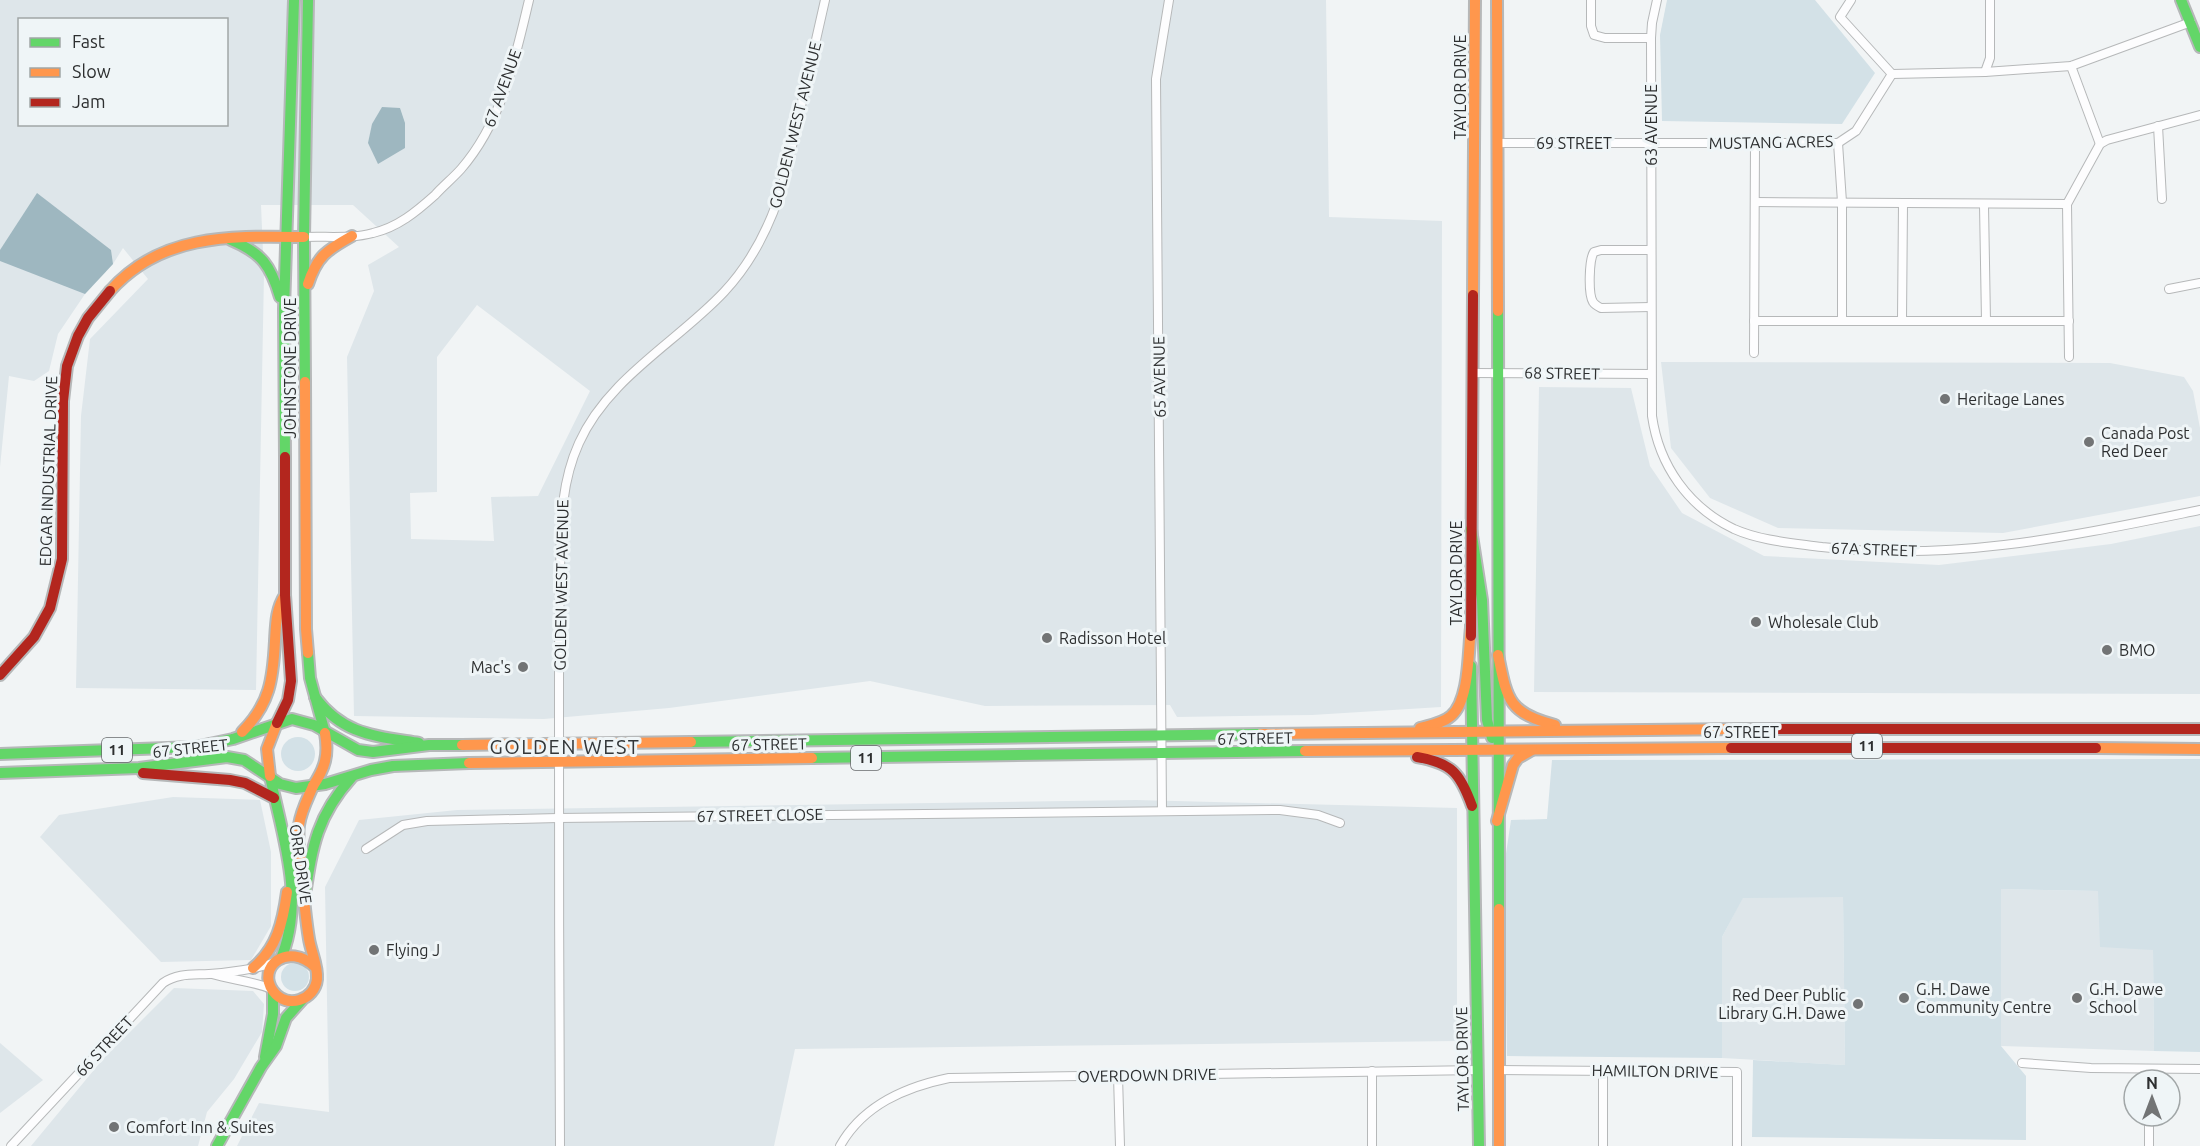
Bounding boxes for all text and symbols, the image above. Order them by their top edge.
legend [18,18,228,126]
text: Fast [72,31,105,51]
street label: TAYLOR DRIVE [1451,35,1469,139]
street label: GOLDEN WEST AVENUE [766,40,824,210]
street label: 67 AVENUE [480,46,524,129]
text: Slow [72,61,111,81]
street label: 63 AVENUE [1642,84,1660,166]
text: Jam [72,91,106,111]
street label: MUSTANG ACRES [1709,132,1833,152]
street label: 69 STREET [1536,134,1612,152]
street label: JOHNSTONE DRIVE [281,298,299,438]
street label: 65 AVENUE [1149,336,1169,418]
street label: 68 STREET [1524,363,1600,383]
street label: EDGAR INDUSTRIAL DRIVE [36,375,60,567]
place label: Heritage Lanes [1957,390,2064,408]
marker: Heritage Lanes [1938,392,1952,406]
place label: Canada Post Red Deer [2101,424,2190,460]
marker: Canada Post Red Deer [2082,435,2096,449]
street label: GOLDEN WEST AVENUE [551,499,571,671]
street label: TAYLOR DRIVE [1447,521,1465,625]
street label: 67A STREET [1831,539,1917,560]
place label: Wholesale Club [1768,613,1879,631]
marker: Wholesale Club [1749,615,1763,629]
place label: Radisson Hotel [1059,629,1166,647]
marker: Radisson Hotel [1040,631,1054,645]
place label: BMO [2119,641,2155,659]
marker: BMO [2100,643,2114,657]
place label: Mac's [471,658,511,676]
marker: Mac's [516,660,530,674]
street label: 67 STREET [1703,723,1779,741]
street label: 67 STREET [1217,728,1293,748]
street label: 67 STREET [731,734,807,754]
road number: 11 [1852,734,1882,758]
street label: 67 STREET [151,735,229,761]
district label: GOLDEN WEST [490,735,640,758]
road number: 11 [102,738,132,762]
road number: 11 [851,746,881,770]
street label: 67 STREET CLOSE [697,805,823,825]
street label: ORR DRIVE [286,823,316,905]
place label: Flying J [386,941,440,959]
marker: Flying J [367,943,381,957]
place label: G.H. Dawe Community Centre [1916,980,2052,1016]
place label: G.H. Dawe School [2089,980,2163,1016]
place label: Red Deer Public Library G.H. Dawe [1718,986,1847,1022]
marker: G.H. Dawe Community Centre [1897,991,1911,1005]
marker: G.H. Dawe School [2070,991,2084,1005]
marker: Red Deer Public Library G.H. Dawe [1851,997,1865,1011]
street label: TAYLOR DRIVE [1452,1006,1472,1112]
street label: 66 STREET [72,1012,136,1080]
street label: HAMILTON DRIVE [1591,1061,1719,1081]
street label: OVERDOWN DRIVE [1077,1065,1217,1085]
north arrow [2122,1068,2182,1128]
text: N [2146,1074,2158,1092]
place label: Comfort Inn & Suites [126,1118,274,1136]
marker: Comfort Inn & Suites [107,1120,121,1134]

